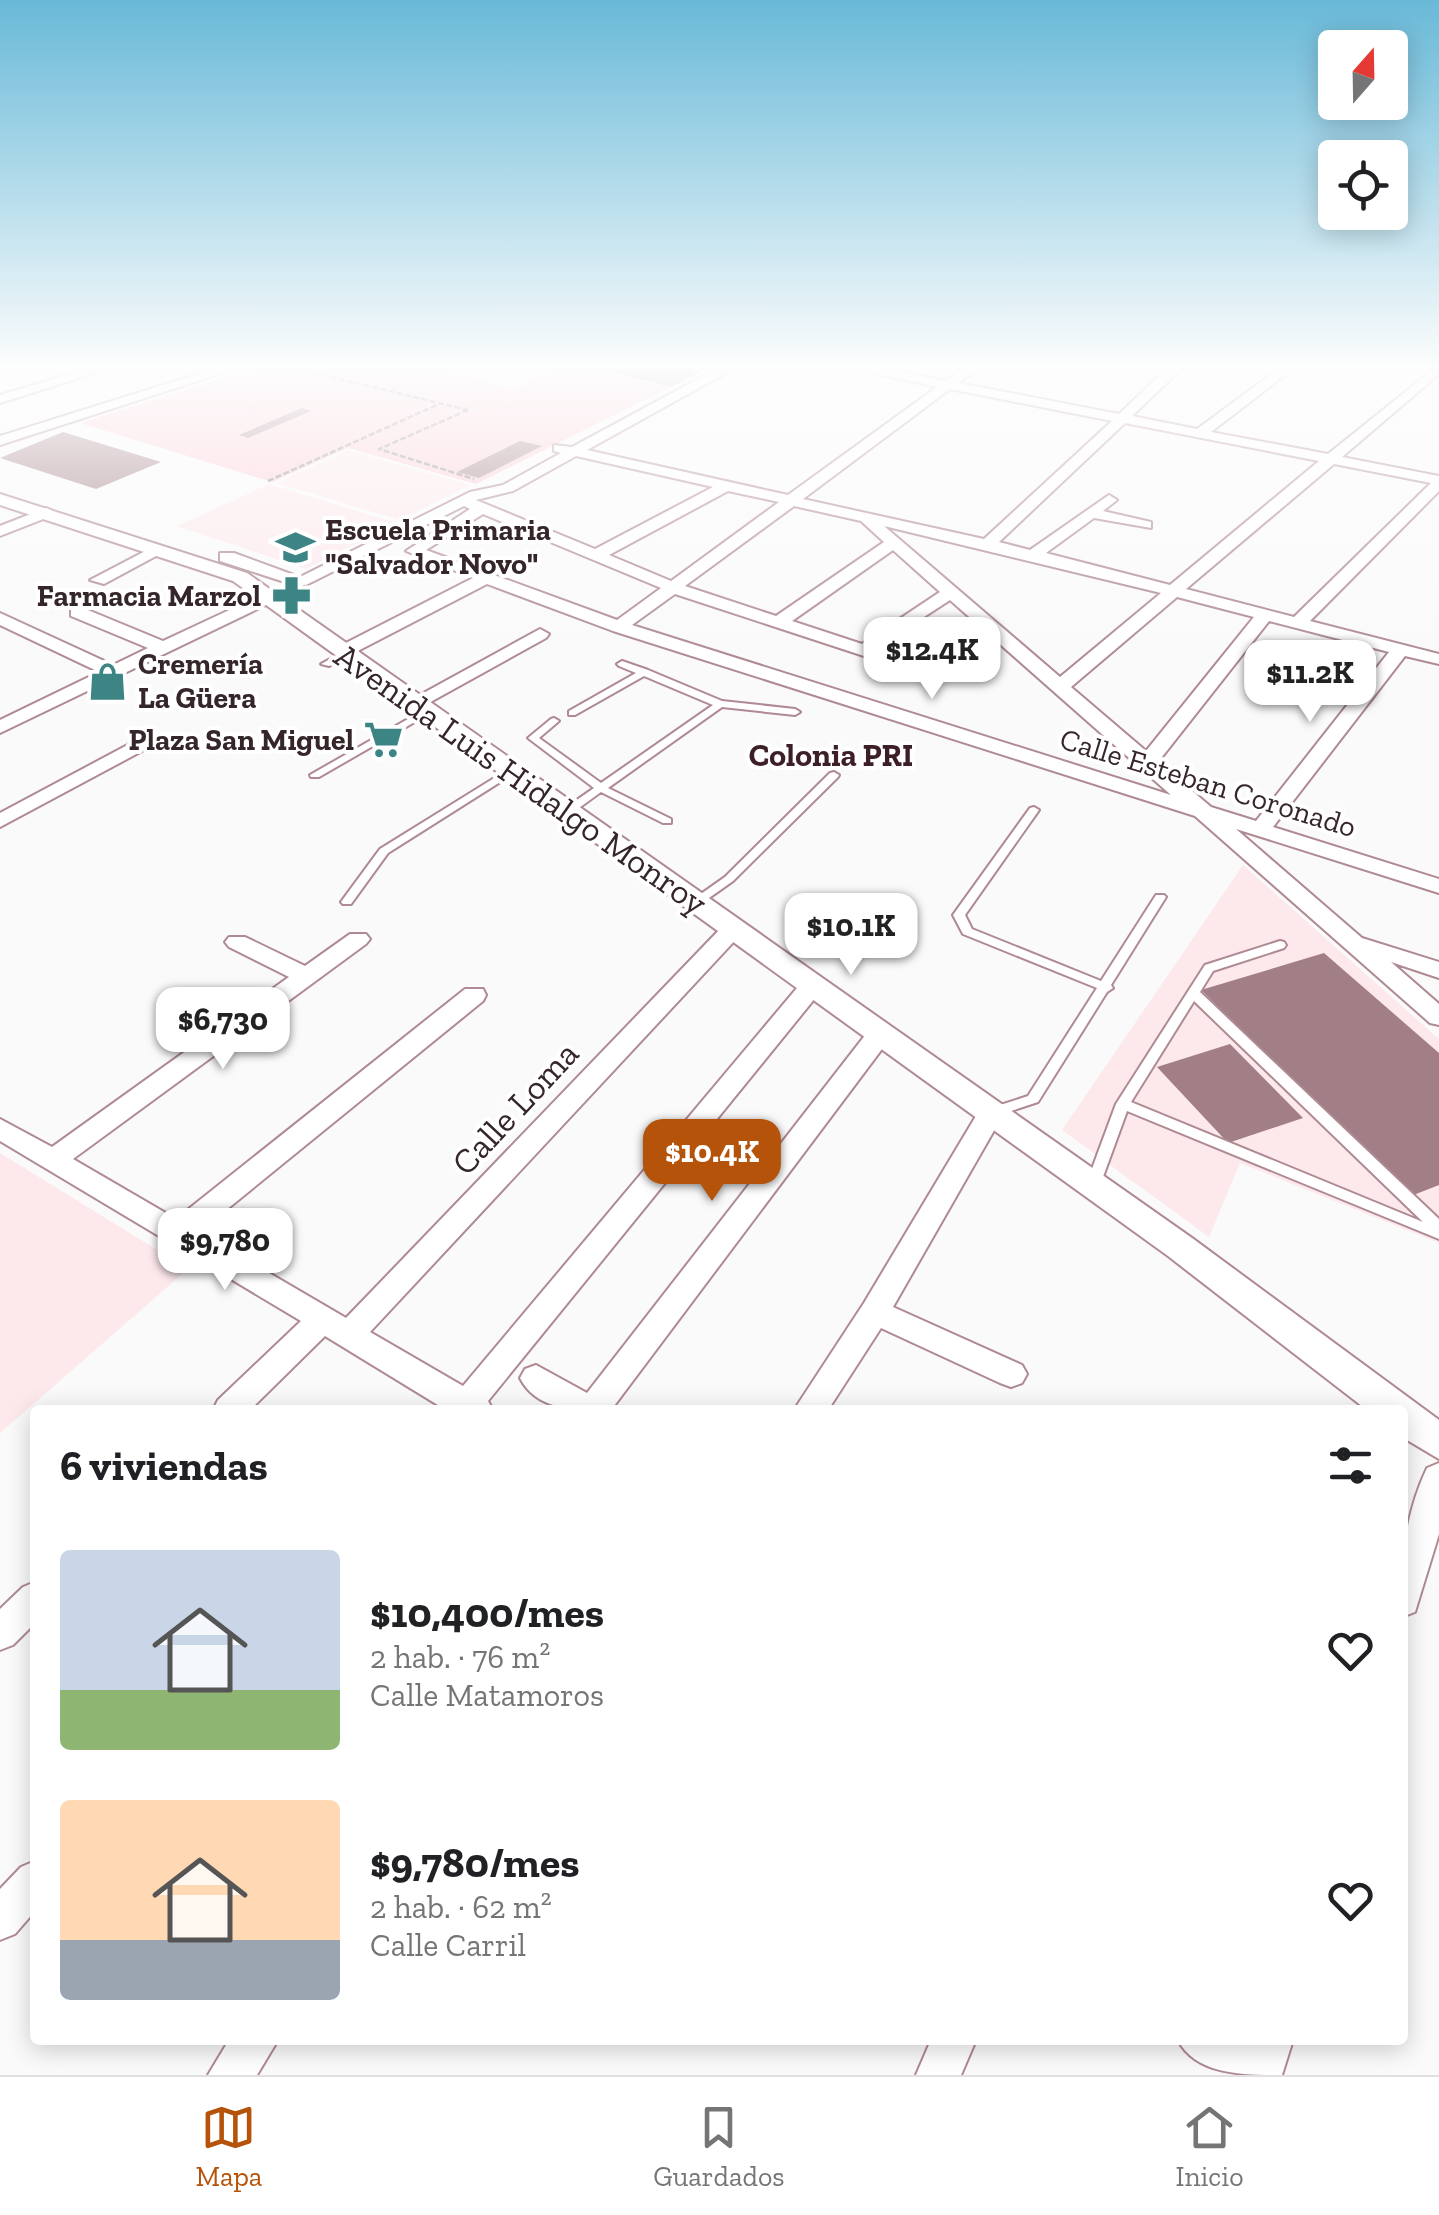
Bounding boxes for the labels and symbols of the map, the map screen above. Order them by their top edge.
north arrow [1318,30,1408,120]
place label: Escuela Primaria "Salvador Novo" [325,512,551,582]
school or university icon: Escuela Primaria "Salvador Novo" [274,526,316,568]
pharmacy icon: Farmacia Marzol [270,575,312,617]
place label: Farmacia Marzol [37,578,261,614]
pin: $12.4K [851,617,1013,702]
street label: Avenida Luis Hidalgo Monroy [327,634,715,924]
pin: $11.2K [1229,640,1391,725]
place label: Cremería La Güera [138,646,263,716]
shop icon: Cremería La Güera [87,660,129,702]
supermarket icon: Plaza San Miguel [363,719,405,761]
street label: Calle Esteban Coronado [1056,721,1360,845]
place label: Plaza San Miguel [129,722,354,758]
district label: Colonia PRI [749,736,913,774]
pin: $10.1K [770,893,932,978]
pin: $6,730 [142,987,304,1072]
street label: Calle Loma [443,1033,587,1183]
pin: $10.4K [631,1119,793,1204]
pin: $9,780 [144,1208,306,1293]

